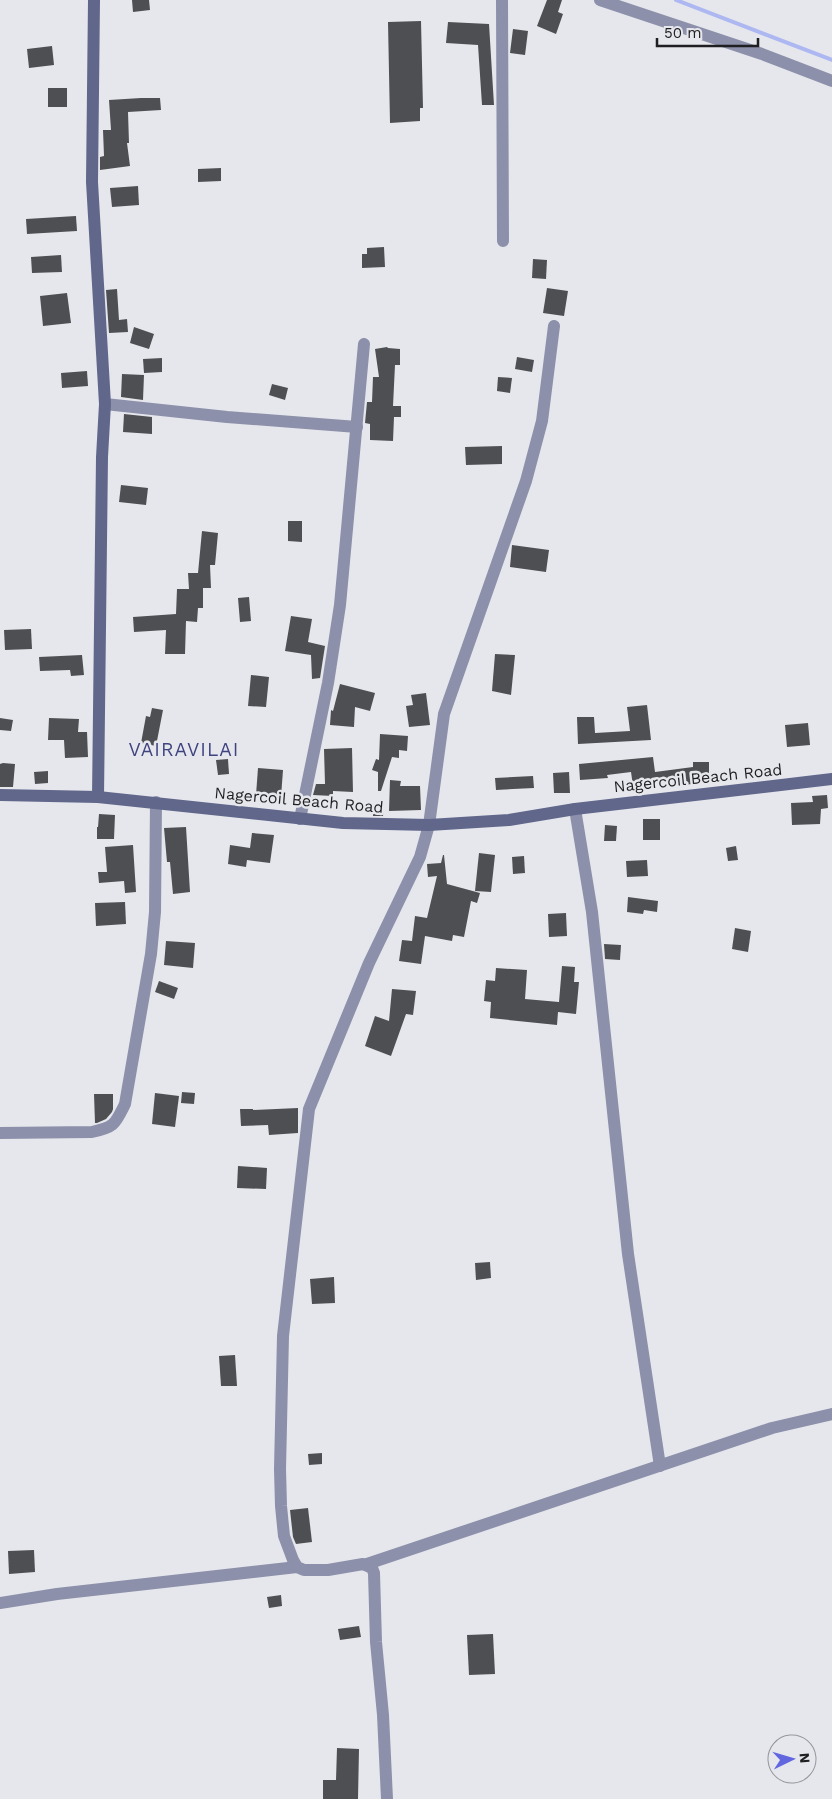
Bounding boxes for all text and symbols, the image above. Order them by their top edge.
scale bar [657,15,758,47]
text: 50 m [664,24,701,42]
district label: VAIRAVILAI [129,738,239,761]
street label: Nagercoil Beach Road [613,760,783,796]
street label: Nagercoil Beach Road [214,783,384,817]
north arrow [767,1734,817,1784]
text: N [797,1752,813,1764]

